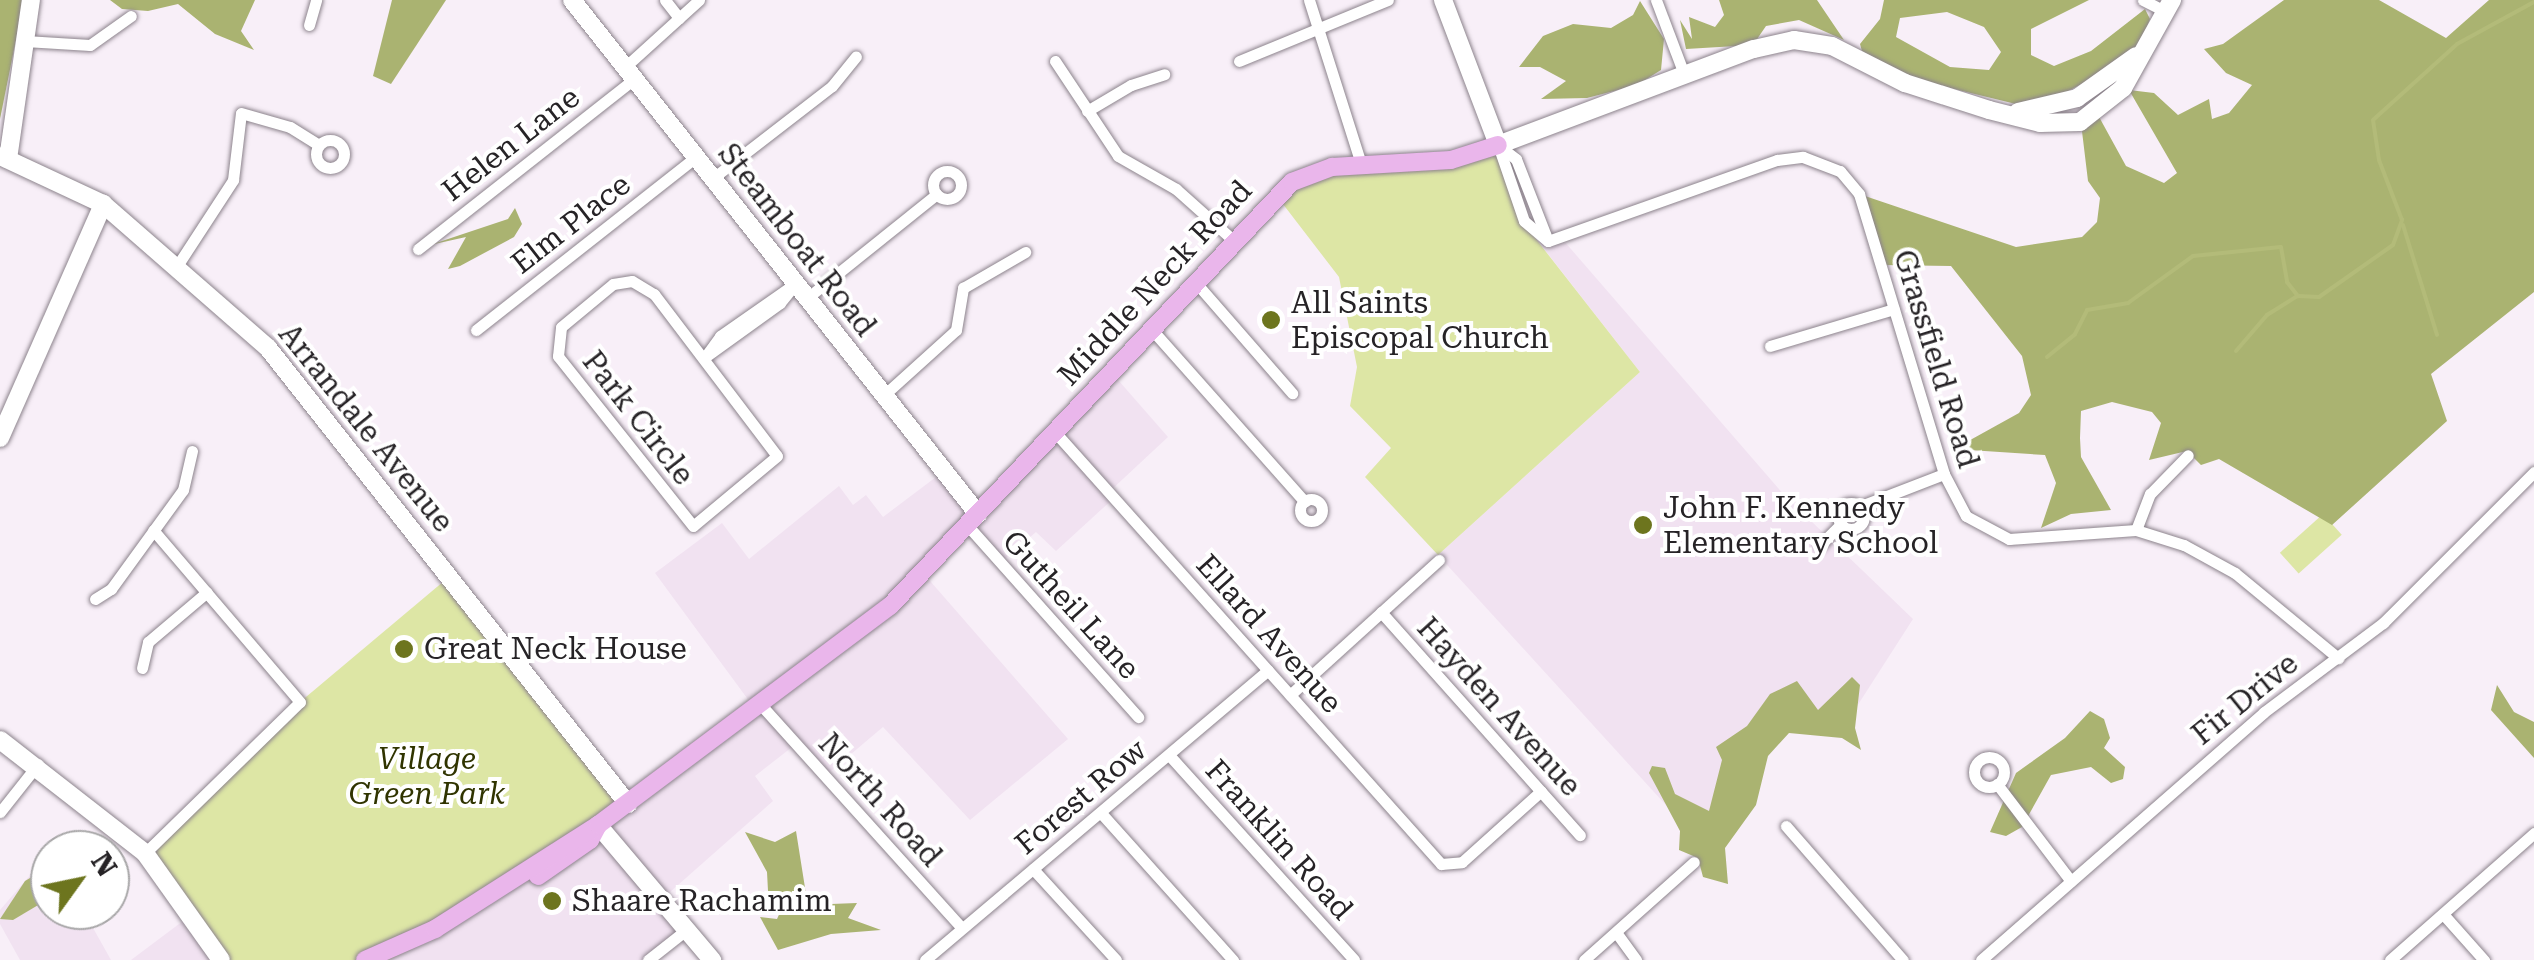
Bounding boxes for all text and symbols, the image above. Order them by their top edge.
street label: Helen Lane [435,79,587,209]
street label: Steamboat Road [711,136,883,344]
street label: Elm Place [504,166,638,282]
street label: Middle Neck Road [1051,173,1259,393]
street label: Grassfield Road [1886,246,1986,472]
place label: All Saints Episcopal Church [1291,285,1549,356]
marker: All Saints Episcopal Church [1260,309,1282,331]
street label: Arrandale Avenue [271,317,461,539]
street label: Park Circle [575,344,701,492]
place label: John F. Kennedy Elementary School [1663,490,1938,560]
marker: John F. Kennedy Elementary School [1632,514,1654,536]
street label: Gutheil Lane [995,523,1147,687]
street label: Ellard Avenue [1189,547,1349,721]
street label: Hayden Avenue [1410,610,1588,804]
place label: Great Neck House [424,631,687,667]
marker: Great Neck House [393,638,415,660]
street label: Fir Drive [2185,645,2305,753]
street label: North Road [811,726,949,874]
street label: Forest Row [1008,732,1154,862]
park label: Village Green Park [349,741,505,812]
street label: Franklin Road [1198,753,1360,927]
north arrow [30,830,130,930]
text: N [84,846,124,883]
place label: Shaare Rachamim [572,883,832,919]
marker: Shaare Rachamim [541,890,563,912]

